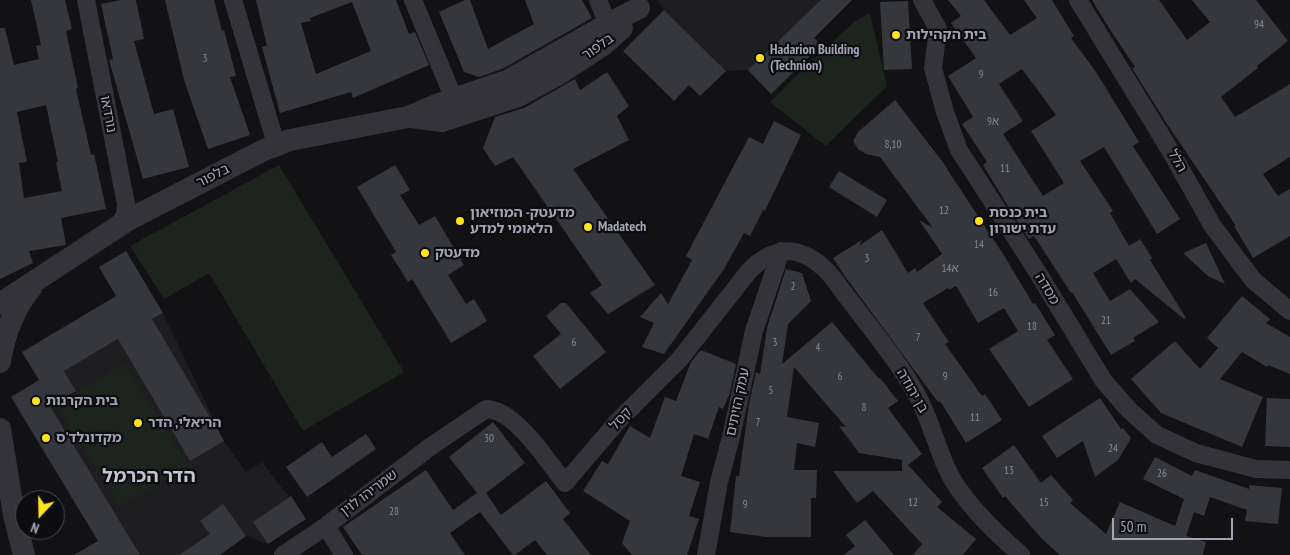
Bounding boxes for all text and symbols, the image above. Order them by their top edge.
house number: 94 [1254,18,1264,32]
place label: בית הקהילות [906,27,987,43]
marker: בית הקהילות [890,29,902,41]
street label: בלפור [579,30,617,64]
place label: Hadarion Building (Technion) [770,42,859,74]
house number: 3 [203,52,207,66]
marker: Hadarion Building (Technion) [754,52,766,64]
house number: 9 [979,68,983,82]
street label: נורדאו [96,94,120,134]
house number: 9א [987,115,999,129]
house number: 8,10 [885,138,901,152]
street label: הלל [1164,147,1190,175]
street label: בלפור [194,161,232,191]
house number: 11 [1000,162,1010,176]
house number: 12 [939,204,949,218]
place label: מדעטק- המוזיאון הלאומי למדע [470,205,575,238]
place label: בית כנסת עדת ישורון [989,205,1056,238]
marker: מדעטק- המוזיאון הלאומי למדע [454,215,466,227]
marker: בית כנסת עדת ישורון [973,215,985,227]
place label: Madatech [598,219,646,235]
marker: Madatech [582,221,594,233]
house number: 14 [974,238,984,252]
place label: מדעטק [435,245,480,261]
marker: מדעטק [419,247,431,259]
house number: 3 [865,252,869,266]
house number: 14א [942,262,958,276]
street label: מסדה [1031,270,1063,308]
house number: 2 [791,280,795,294]
house number: 16 [988,286,998,300]
house number: 21 [1101,314,1111,328]
house number: 18 [1027,320,1037,334]
house number: 7 [916,331,920,345]
house number: 6 [572,336,576,350]
house number: 3 [773,336,777,350]
house number: 4 [816,341,820,355]
street label: עמק הזיתים [723,366,753,438]
street label: בן יהודה [893,366,931,416]
house number: 6 [838,370,842,384]
house number: 9 [943,370,947,384]
house number: 5 [769,384,773,398]
place label: בית הקרנות [46,393,118,409]
marker: בית הקרנות [30,395,42,407]
house number: 8 [862,401,866,415]
street label: קסל [606,404,636,434]
house number: 11 [970,411,980,425]
place label: הריאלי, הדר [148,415,222,431]
house number: 7 [756,416,760,430]
marker: הריאלי, הדר [132,417,144,429]
place label: מקדונלד'ס [56,430,122,446]
marker: מקדונלד'ס [40,432,52,444]
house number: 30 [484,432,494,446]
house number: 24 [1108,442,1118,456]
house number: 13 [1004,464,1014,478]
district label: הדר הכרמל [102,466,196,488]
street label: שמריהו לוין [337,466,401,520]
house number: 26 [1157,467,1167,481]
north arrow [15,490,65,540]
house number: 12 [908,496,918,510]
house number: 15 [1039,496,1049,510]
house number: 9 [743,498,747,512]
house number: 28 [389,505,399,519]
scale bar [1115,508,1236,540]
text: 50 m [1120,517,1146,536]
text: N [28,518,42,538]

